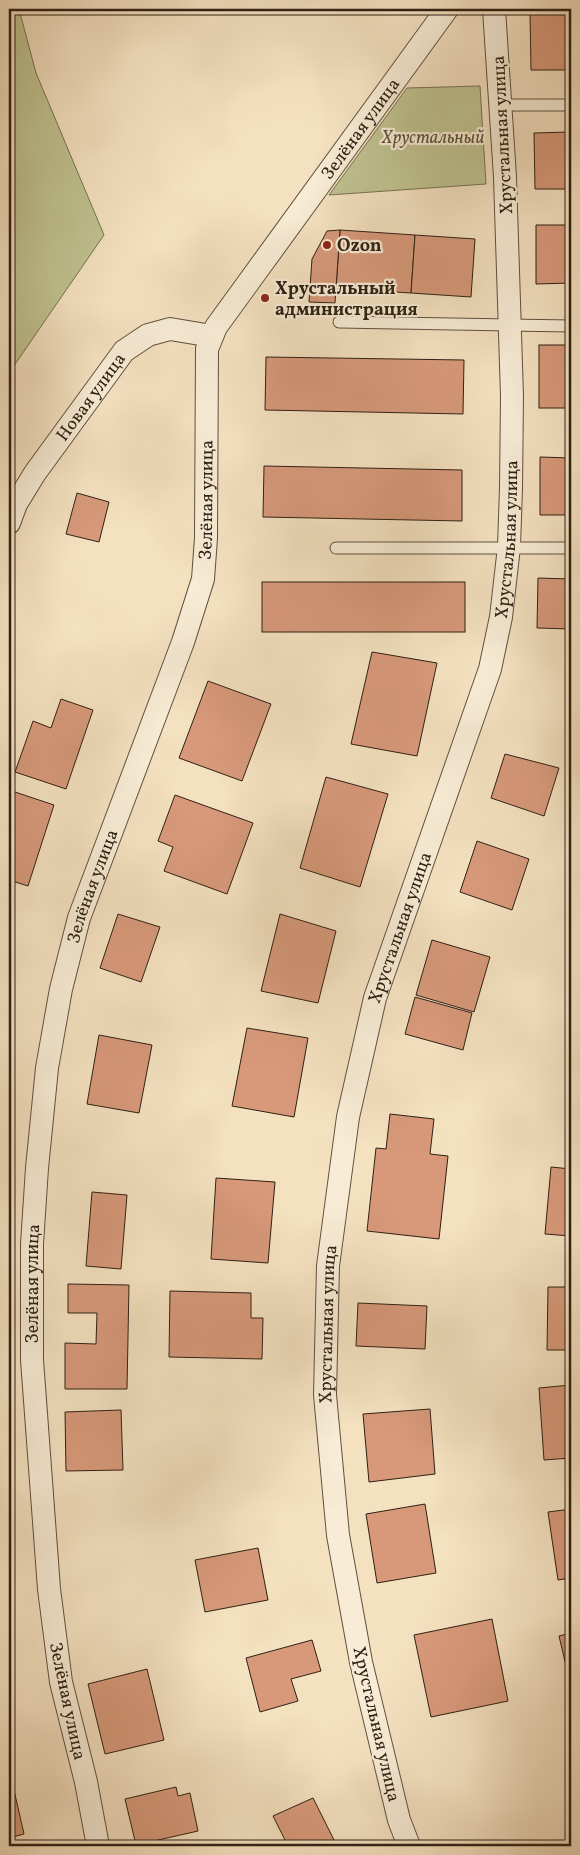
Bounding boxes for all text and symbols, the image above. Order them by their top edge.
street label: Хрустальная улица [487,55,520,215]
street label: Зелёная улица [316,74,407,185]
park label: Хрустальный [381,126,484,151]
place label: Ozon [337,234,382,259]
marker: Ozon [321,239,333,251]
place label: Хрустальный администрация [275,277,418,323]
marker: Хрустальный администрация [259,292,271,304]
street label: Новая улица [51,348,133,447]
street label: Зелёная улица [193,440,221,561]
street label: Хрустальная улица [490,460,525,620]
street label: Зелёная улица [62,826,125,946]
street label: Хрустальная улица [363,849,439,1007]
street label: Зелёная улица [21,1223,47,1343]
street label: Хрустальная улица [314,1243,345,1404]
street label: Зелёная улица [42,1640,91,1762]
street label: Хрустальная улица [345,1644,406,1805]

